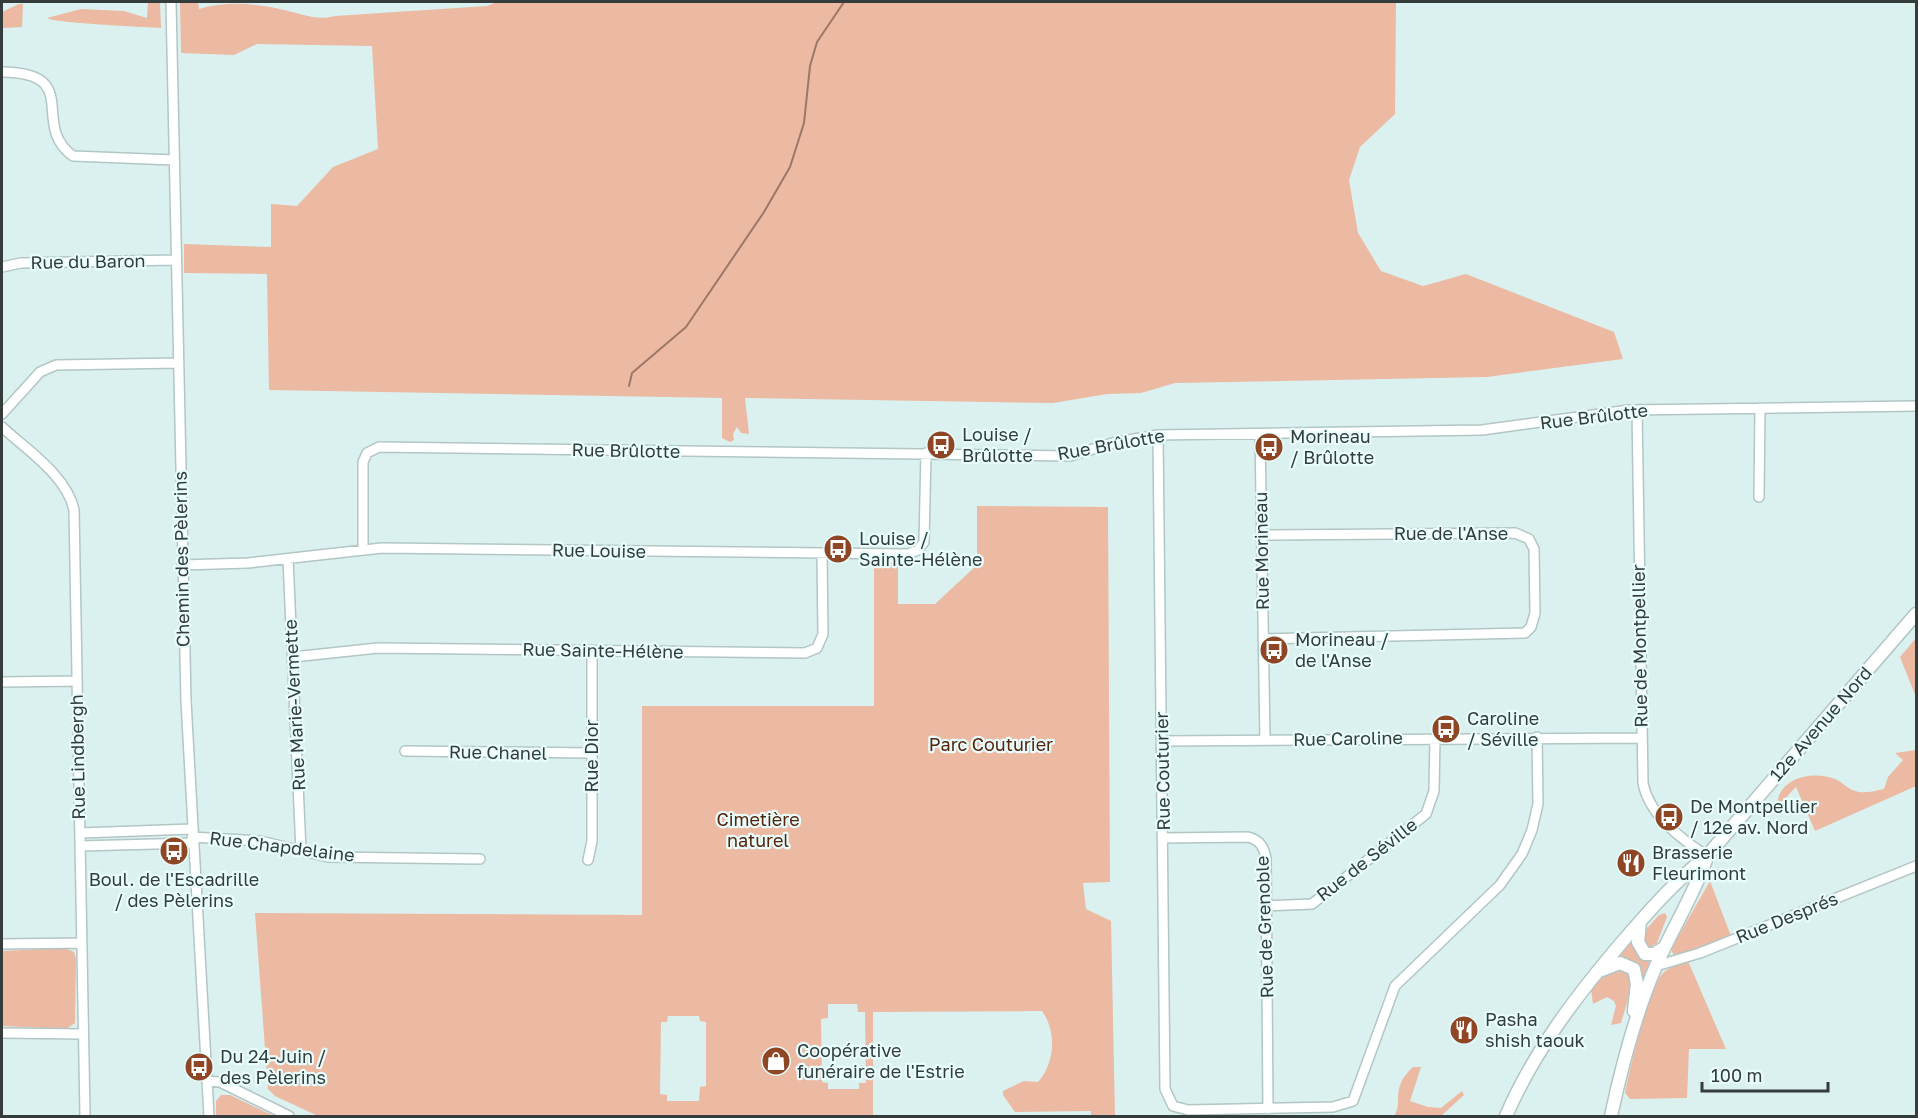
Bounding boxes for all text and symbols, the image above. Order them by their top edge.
street label: Rue du Baron [30,249,146,273]
street label: Rue Brûlotte [1539,398,1649,434]
place label: Louise / Brûlotte [962,423,1033,466]
street label: Rue Brûlotte [1055,424,1166,464]
place label: Morineau / Brûlotte [1290,425,1374,468]
bus stop icon: Louise / Brûlotte [925,429,957,461]
bus stop icon: Morineau / Brûlotte [1253,431,1285,463]
street label: Rue Brûlotte [571,438,681,462]
street label: Chemin des Pèlerins [168,471,194,647]
street label: Rue Morineau [1249,492,1273,610]
street label: Rue de l'Anse [1394,522,1508,544]
place label: Louise / Sainte-Hélène [859,527,983,570]
bus stop icon: Louise / Sainte-Hélène [822,533,854,565]
street label: Rue Louise [552,538,646,562]
street label: Rue de Montpellier [1627,564,1651,728]
street label: Rue Marie-Vermette [279,619,309,791]
place label: Morineau / de l'Anse [1295,628,1389,671]
bus stop icon: Morineau / de l'Anse [1258,634,1290,666]
street label: Rue Sainte-Hélène [522,638,684,662]
street label: 12e Avenue Nord [1765,662,1876,785]
street label: Rue Lindbergh [65,694,89,820]
place label: Caroline / Séville [1467,707,1539,750]
street label: Rue Couturier [1150,711,1174,831]
bus stop icon: Caroline / Séville [1430,713,1462,745]
street label: Rue Dior [580,720,602,792]
street label: Rue Caroline [1293,726,1403,750]
park label: Parc Couturier [929,733,1053,755]
street label: Rue Chanel [449,740,548,764]
place label: De Montpellier / 12e av. Nord [1690,795,1817,838]
bus stop icon: De Montpellier / 12e av. Nord [1653,801,1685,833]
park label: Cimetière naturel [716,808,800,851]
street label: Rue de Séville [1312,813,1421,905]
street label: Rue Chapdelaine [208,826,356,866]
bus stop icon: Boul. de l'Escadrille / des Pèlerins [158,835,190,867]
place label: Brasserie Fleurimont [1652,841,1746,884]
restaurant icon: Brasserie Fleurimont [1615,847,1647,879]
street label: Rue de Grenoble [1251,855,1277,999]
place label: Boul. de l'Escadrille / des Pèlerins [89,868,259,911]
street label: Rue Després [1732,887,1841,948]
place label: Pasha shish taouk [1485,1008,1585,1051]
restaurant icon: Pasha shish taouk [1448,1014,1480,1046]
place label: Coopérative funéraire de l'Estrie [797,1039,965,1082]
place label: Du 24-Juin / des Pèlerins [220,1045,326,1088]
shop icon: Coopérative funéraire de l'Estrie [760,1045,792,1077]
bus stop icon: Du 24-Juin / des Pèlerins [183,1051,215,1083]
scale bar [1702,1055,1828,1093]
text: 100 m [1711,1064,1762,1086]

